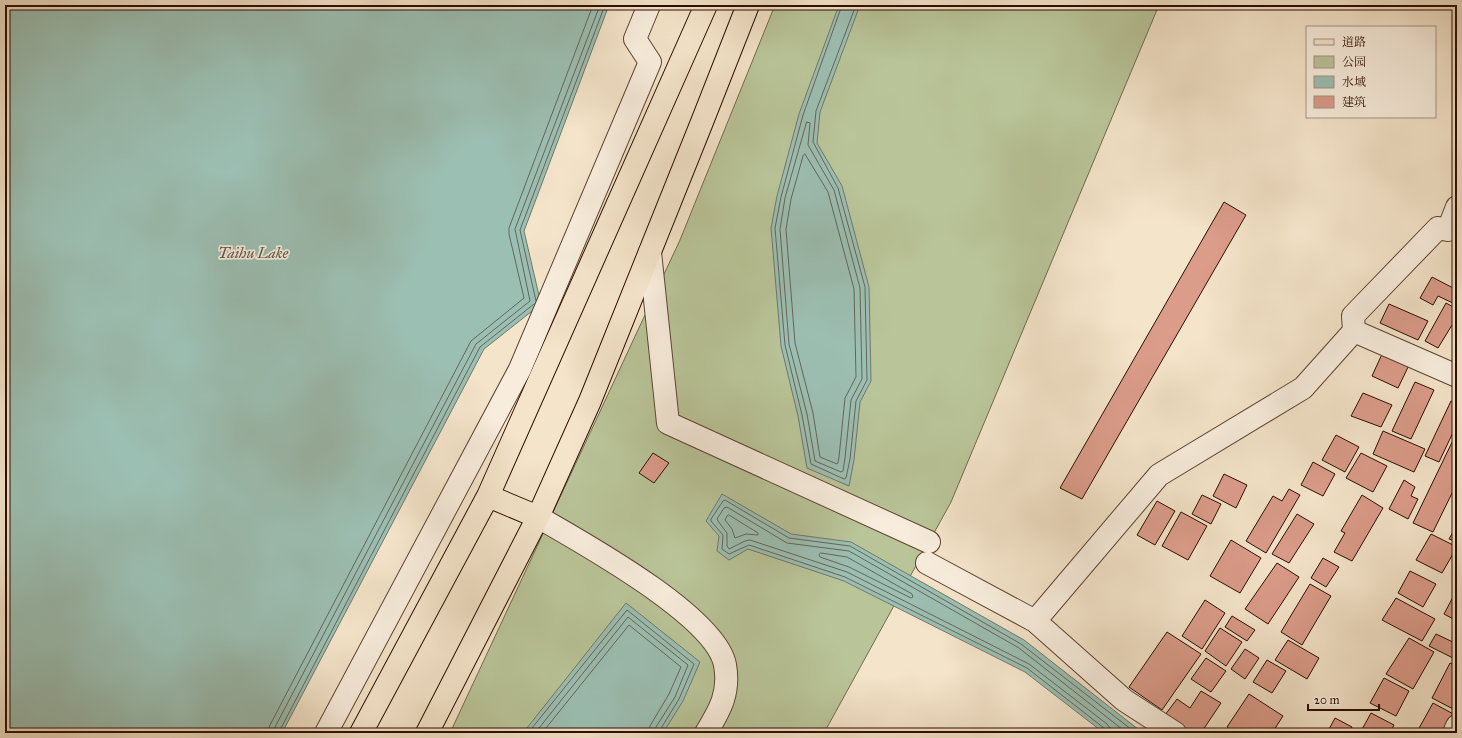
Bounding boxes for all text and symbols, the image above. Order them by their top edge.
legend [1306,26,1436,118]
text: 道路 [1342,35,1366,49]
text: 公园 [1342,55,1366,69]
text: 水域 [1342,75,1366,89]
text: 建筑 [1342,95,1366,109]
water label: Taihu Lake [218,244,288,262]
scale bar [1308,686,1379,712]
text: 20 m [1314,693,1340,707]

